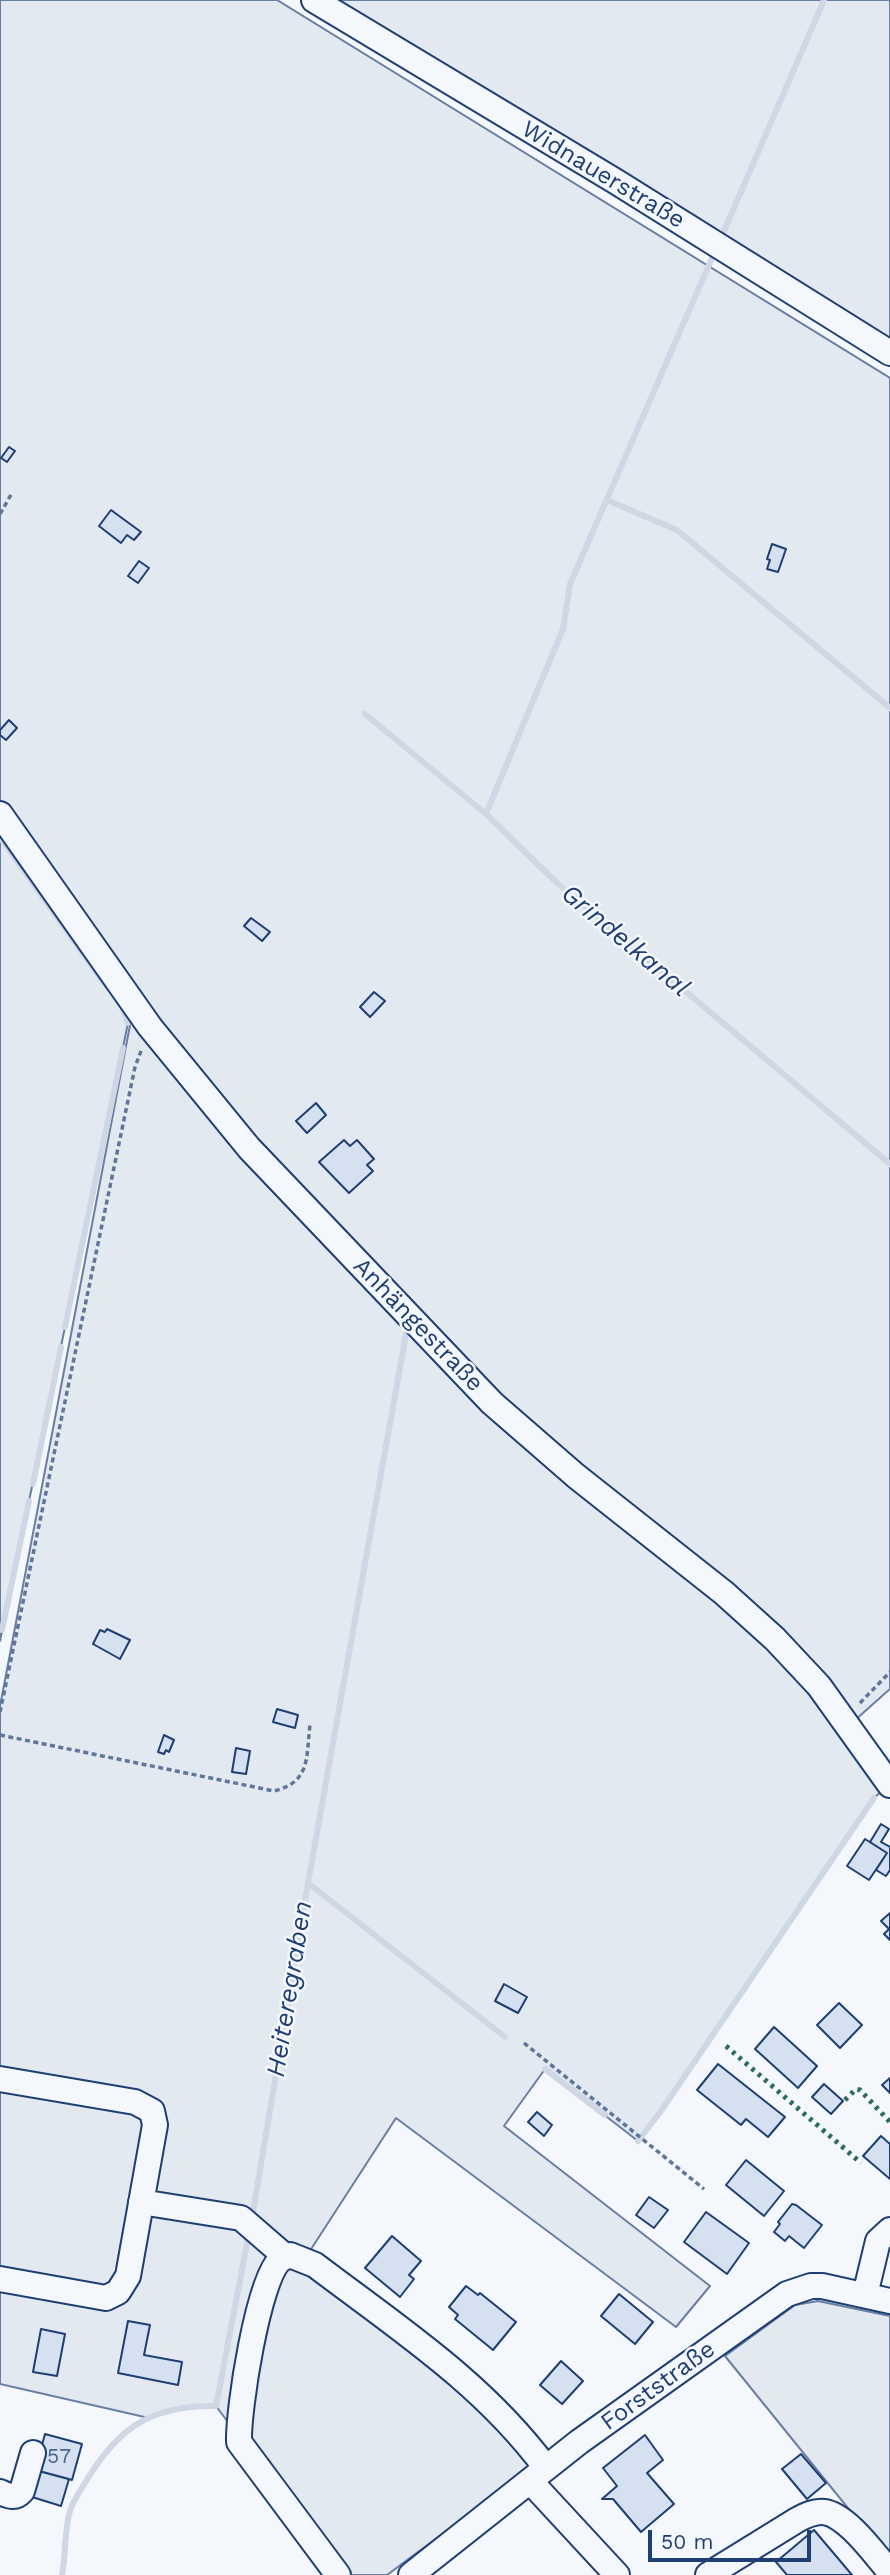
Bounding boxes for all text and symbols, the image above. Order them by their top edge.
street label: Widnauerstraße [516,115,690,235]
water label: Grindelkanal [554,878,696,1004]
street label: Anhängestraße [347,1252,489,1398]
water label: Heiteregraben [261,1899,319,2079]
street label: Forststraße [595,2335,721,2437]
house number: 57 [47,2444,71,2470]
scale bar [652,2516,815,2560]
text: 50 m [661,2529,713,2554]

